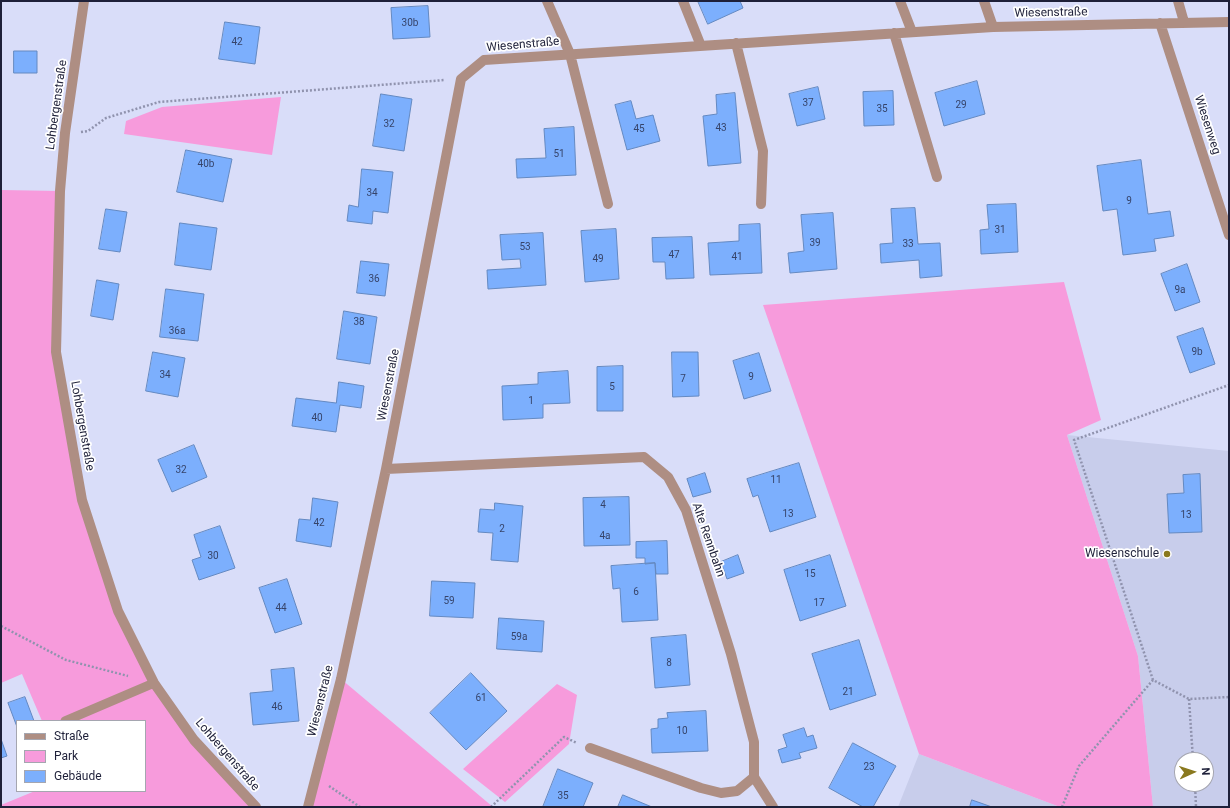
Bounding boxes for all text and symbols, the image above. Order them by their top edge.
street label: Wiesenstraße [1014,5,1088,21]
house number: 30b [402,17,418,29]
street label: Wiesenstraße [486,35,560,55]
house number: 42 [231,36,243,48]
street label: Lohbergenstraße [44,59,70,151]
street label: Wiesenweg [1191,94,1223,156]
house number: 37 [802,97,814,109]
house number: 29 [955,99,967,111]
house number: 35 [876,103,888,115]
house number: 32 [383,118,395,130]
house number: 43 [715,122,727,134]
house number: 45 [633,123,645,135]
house number: 51 [553,148,565,160]
house number: 40b [198,158,214,170]
house number: 34 [366,187,378,199]
house number: 9 [1126,195,1132,207]
house number: 31 [994,224,1006,236]
house number: 39 [809,237,821,249]
house number: 33 [902,238,914,250]
house number: 53 [519,241,531,253]
house number: 47 [668,249,680,261]
house number: 41 [731,251,743,263]
house number: 49 [592,253,604,265]
house number: 36 [368,273,380,285]
house number: 9a [1174,284,1186,296]
house number: 38 [353,316,365,328]
house number: 36a [169,325,185,337]
house number: 9b [1191,346,1203,358]
street label: Wiesenstraße [375,348,403,422]
house number: 34 [159,369,171,381]
house number: 9 [748,371,754,383]
house number: 7 [680,373,686,385]
street label: Lohbergenstraße [67,380,97,472]
house number: 5 [609,381,615,393]
house number: 1 [528,395,534,407]
house number: 40 [311,412,323,424]
house number: 32 [175,464,187,476]
house number: 11 [770,474,782,486]
house number: 4 [600,499,606,511]
street label: Alte Rennbahn [689,501,727,579]
house number: 13 [782,508,794,520]
house number: 13 [1180,509,1192,521]
house number: 42 [313,517,325,529]
house number: 2 [499,523,505,535]
house number: 4a [599,530,611,542]
place label: Wiesenschule [1085,547,1159,561]
marker: Wiesenschule [1162,549,1172,559]
house number: 30 [207,550,219,562]
house number: 15 [804,568,816,580]
house number: 6 [633,586,639,598]
house number: 59 [443,595,455,607]
house number: 17 [813,597,825,609]
house number: 44 [275,602,287,614]
house number: 59a [511,631,527,643]
house number: 8 [666,657,672,669]
street label: Wiesenstraße [305,664,337,738]
house number: 21 [842,686,854,698]
house number: 61 [475,692,487,704]
house number: 46 [271,701,283,713]
street label: Lohbergenstraße [192,716,262,794]
legend [16,720,146,792]
house number: 10 [676,725,688,737]
text: Straße [54,729,89,743]
text: Park [54,749,78,763]
north arrow [1174,752,1214,792]
house number: 23 [863,761,875,773]
text: N [1199,767,1212,776]
text: Gebäude [54,769,102,783]
house number: 35 [557,790,569,802]

